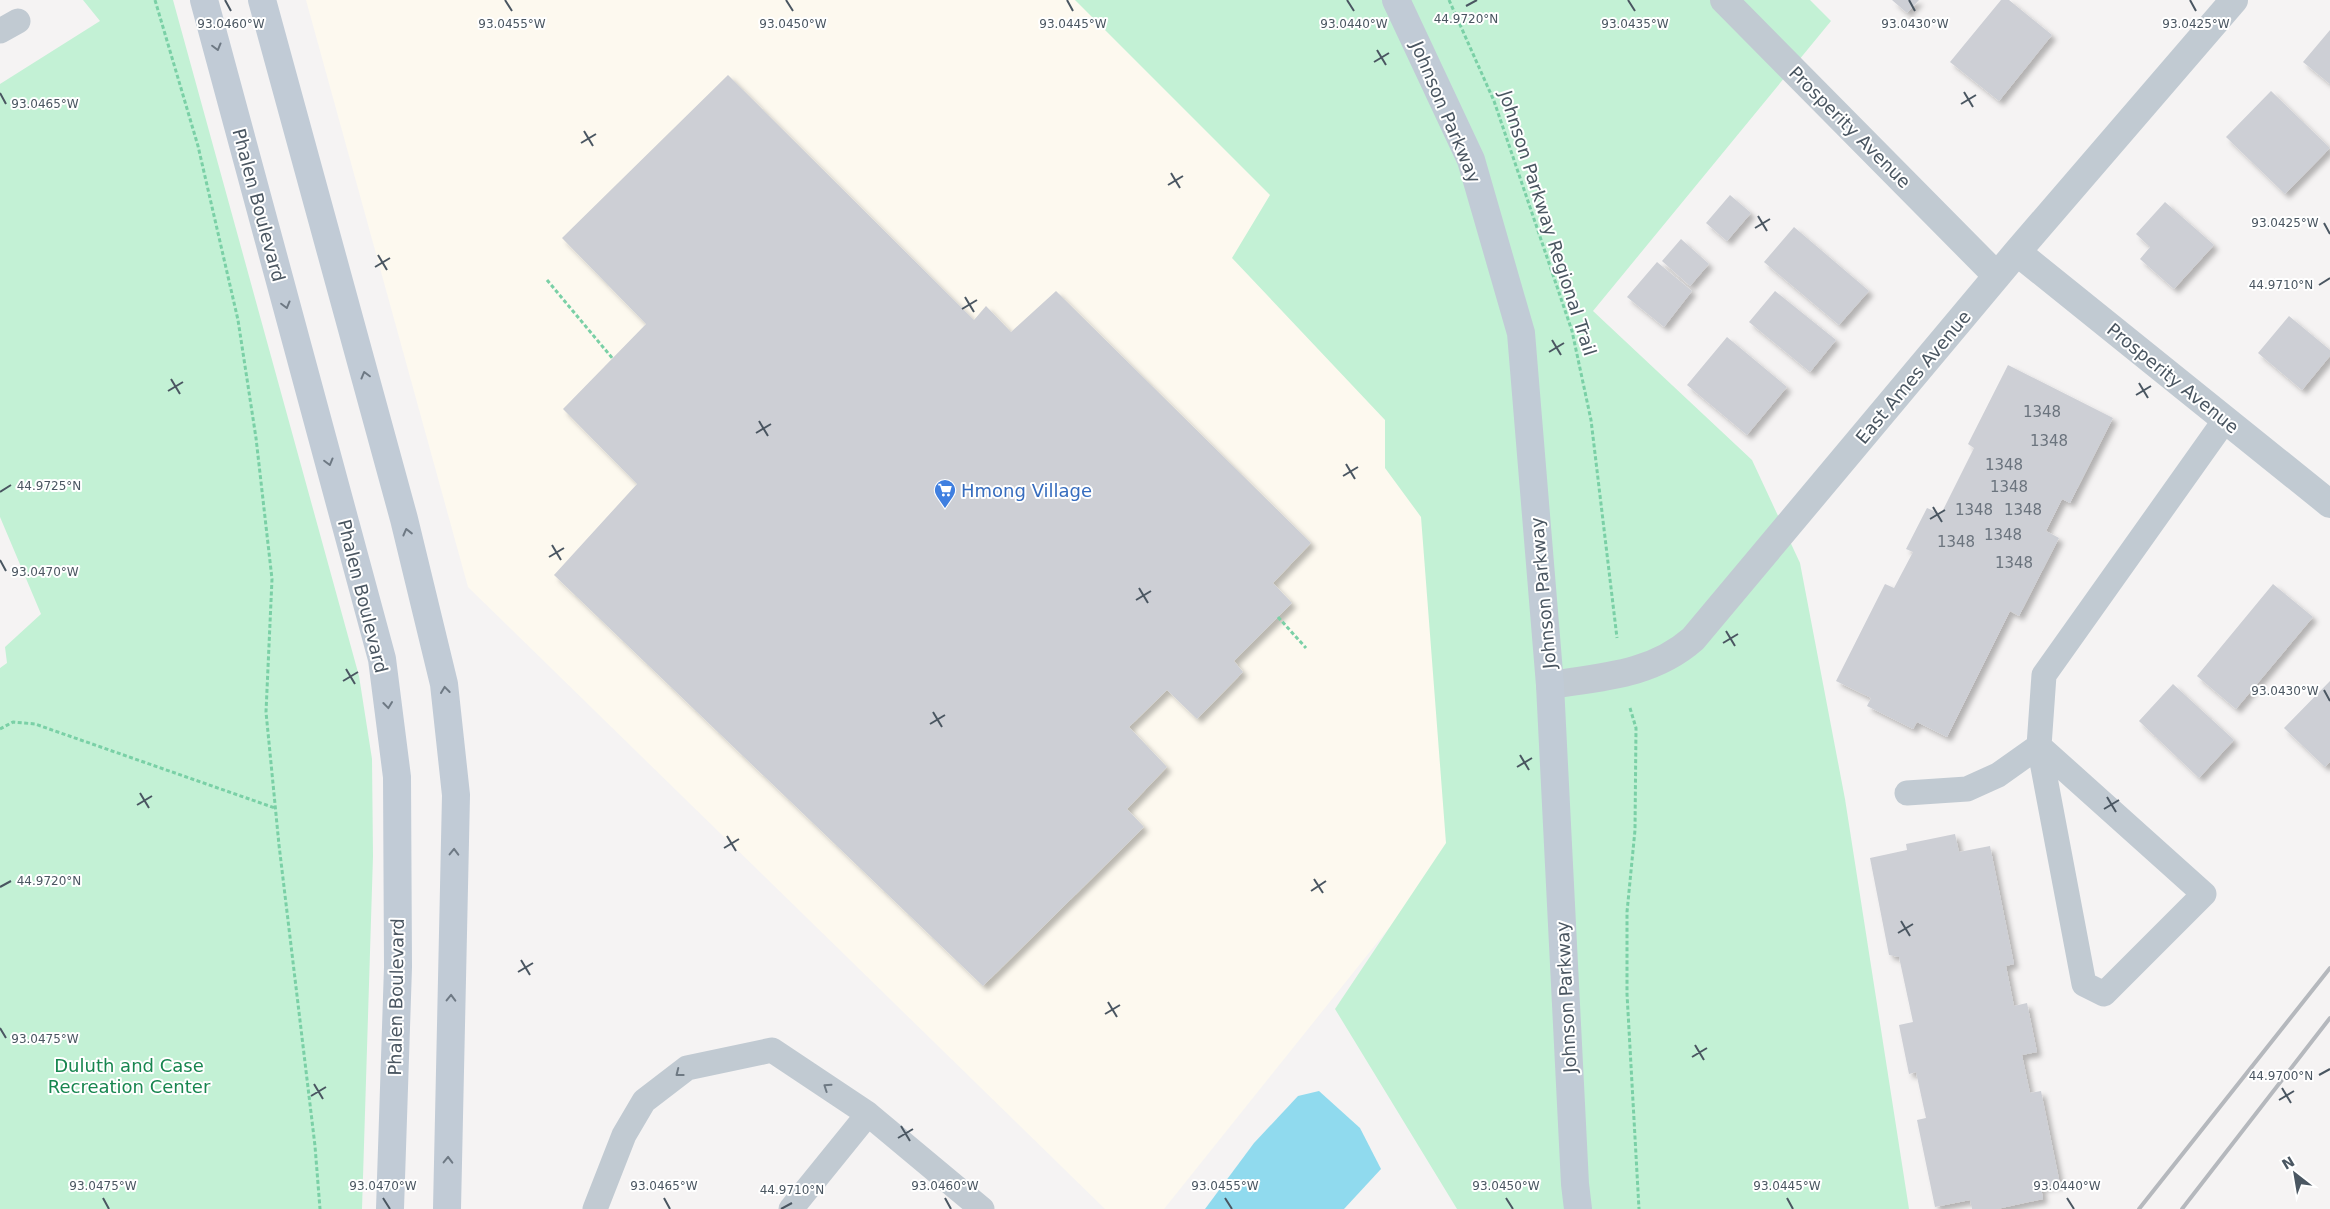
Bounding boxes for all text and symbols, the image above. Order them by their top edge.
text: 44.9720°N [1434,12,1498,26]
text: 93.0460°W [197,17,265,31]
text: 93.0455°W [478,17,546,31]
text: 93.0450°W [759,17,827,31]
text: 93.0445°W [1039,17,1107,31]
text: 93.0440°W [1320,17,1388,31]
text: 93.0435°W [1601,17,1669,31]
text: 93.0430°W [1881,17,1949,31]
text: 93.0425°W [2162,17,2230,31]
street label: Johnson Parkway [1406,37,1485,186]
one-way arrow [211,43,221,51]
street label: Prosperity Avenue [1785,62,1915,192]
street label: Johnson Parkway Regional Trail [1495,87,1601,358]
text: 93.0465°W [11,97,79,111]
street label: Phalen Boulevard [228,126,290,284]
text: 93.0425°W [2251,216,2319,230]
text: 44.9710°N [2249,278,2313,292]
one-way arrow [281,301,291,309]
street label: East Ames Avenue [1851,306,1975,448]
street label: Prosperity Avenue [2103,319,2243,437]
one-way arrow [360,372,370,380]
house number: 1348 [2023,403,2061,421]
house number: 1348 [2030,432,2068,450]
house number: 1348 [1985,456,2023,474]
one-way arrow [323,458,333,466]
supermarket icon: Hmong Village [933,478,957,509]
house number: 1348 [1990,478,2028,496]
text: 44.9725°N [17,479,81,493]
place label: Hmong Village [961,480,1092,501]
house number: 1348 [1955,501,1993,519]
house number: 1348 [2004,501,2042,519]
street label: Johnson Parkway [1526,516,1560,671]
street label: Phalen Boulevard [334,517,392,675]
house number: 1348 [1984,526,2022,544]
one-way arrow [402,527,413,536]
house number: 1348 [1937,533,1975,551]
house number: 1348 [1995,554,2033,572]
text: 93.0470°W [11,565,79,579]
text: 93.0430°W [2251,684,2319,698]
one-way arrow [440,686,451,694]
one-way arrow [382,701,393,709]
one-way arrow [449,848,459,856]
text: 44.9720°N [17,874,81,888]
street label: Phalen Boulevard [384,918,408,1076]
street label: Johnson Parkway [1552,920,1581,1074]
one-way arrow [446,994,456,1002]
text: 93.0475°W [11,1032,79,1046]
park label: Duluth and Case Recreation Center [48,1055,211,1097]
one-way arrow [676,1068,685,1076]
text: 44.9700°N [2249,1069,2313,1083]
one-way arrow [823,1084,833,1093]
north arrow [2270,1149,2320,1199]
text: N [2279,1153,2297,1173]
one-way arrow [443,1156,453,1164]
text: 93.0475°W [69,1179,137,1193]
text: 93.0470°W [349,1179,417,1193]
text: 93.0465°W [630,1179,698,1193]
text: 93.0460°W [911,1179,979,1193]
text: 93.0455°W [1191,1179,1259,1193]
text: 93.0450°W [1472,1179,1540,1193]
text: 93.0445°W [1753,1179,1821,1193]
text: 93.0440°W [2033,1179,2101,1193]
text: 44.9710°N [760,1183,824,1197]

